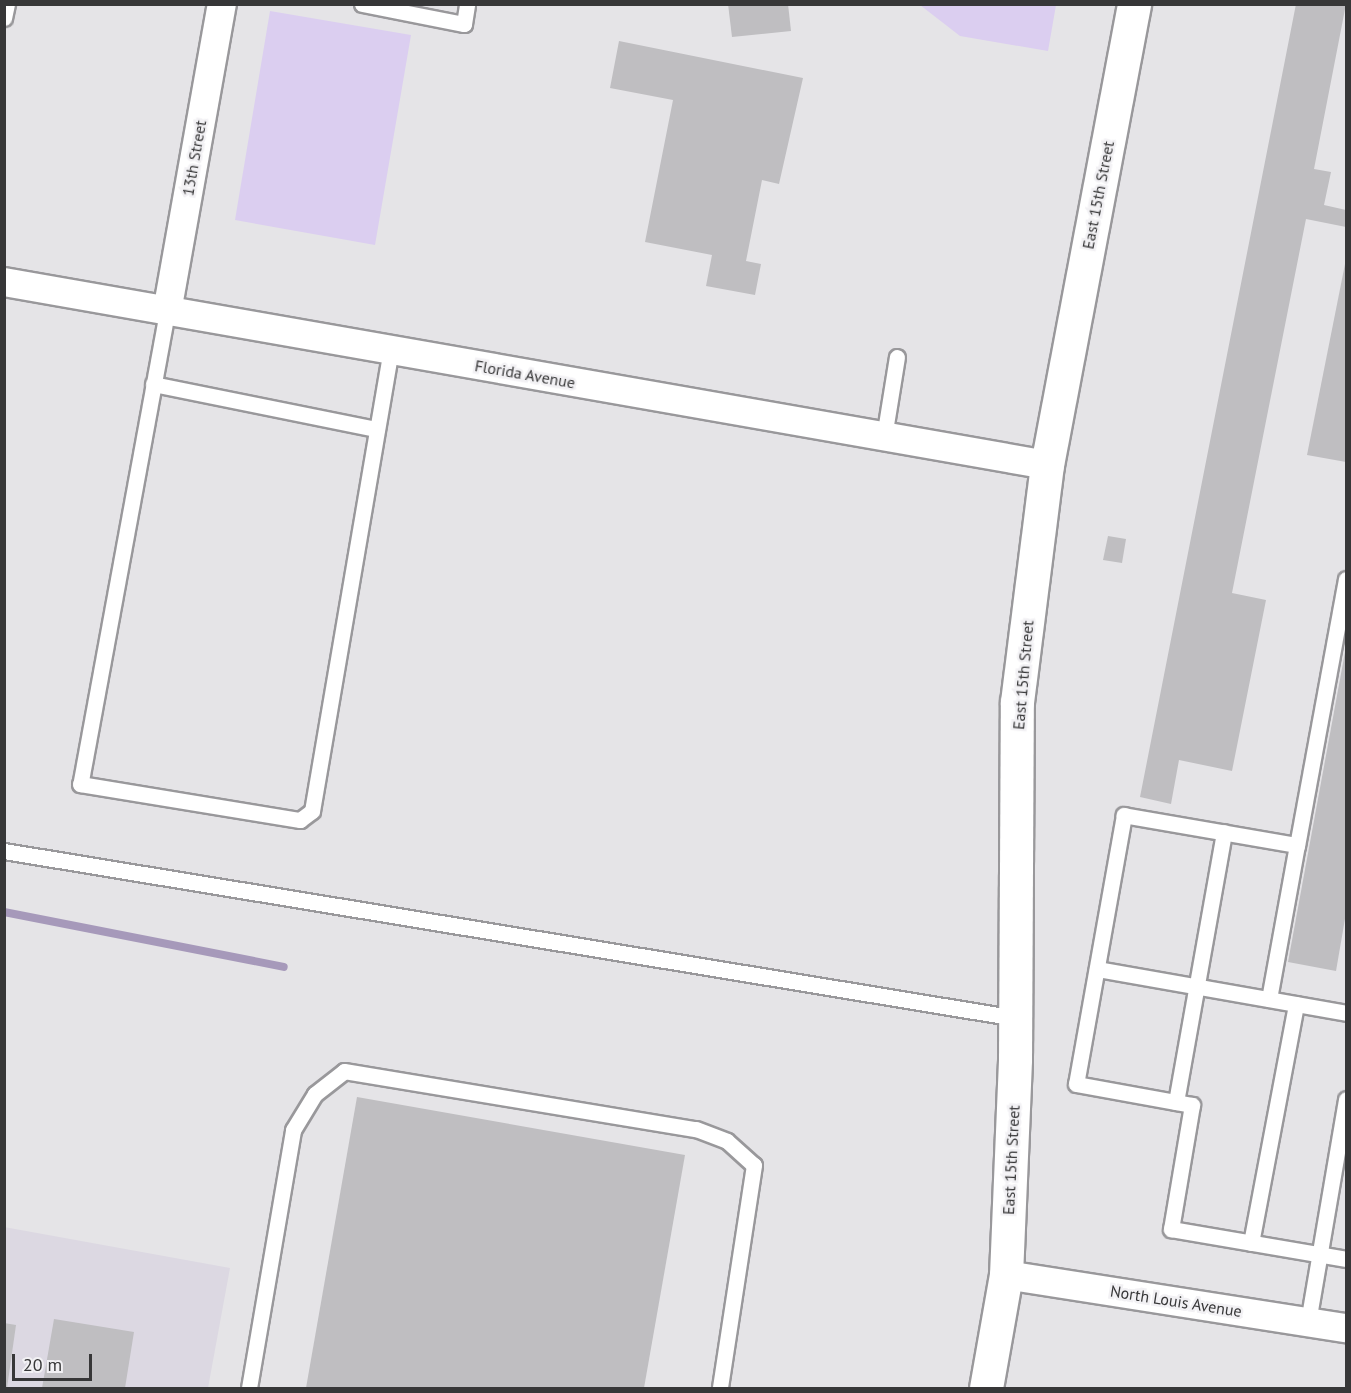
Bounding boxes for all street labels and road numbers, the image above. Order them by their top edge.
street label: 13th Street [178,119,210,197]
street label: East 15th Street [1078,139,1118,251]
street label: Florida Avenue [473,356,577,392]
street label: East 15th Street [1009,620,1037,730]
street label: East 15th Street [999,1105,1023,1215]
street label: North Louis Avenue [1109,1281,1243,1321]

